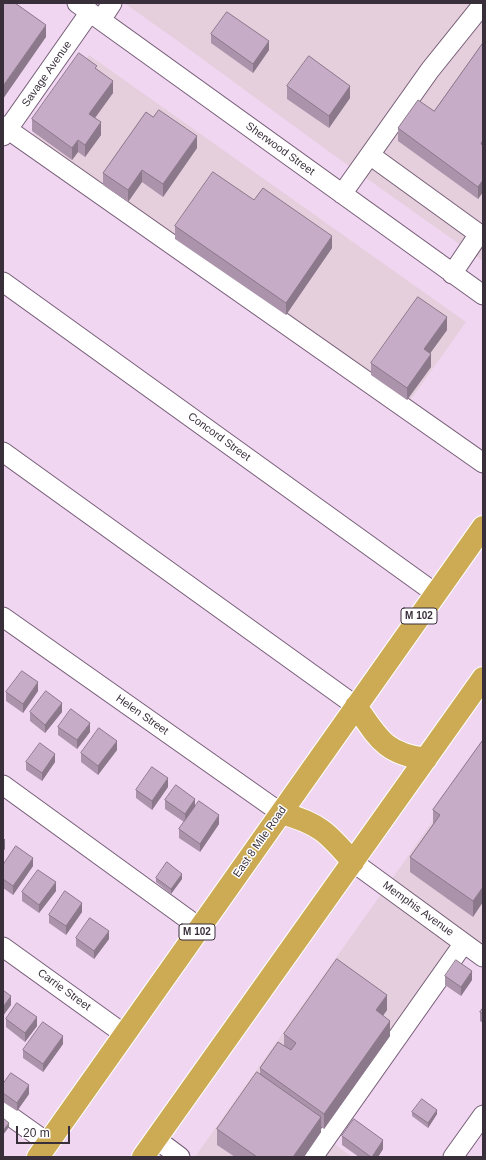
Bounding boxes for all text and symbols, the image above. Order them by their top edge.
street label: Savage Avenue [19,38,75,110]
street label: Sherwood Street [243,120,317,178]
street label: Concord Street [185,410,253,464]
road number: M 102 [401,608,437,624]
street label: Helen Street [113,692,171,738]
street label: East 8 Mile Road [231,804,289,880]
street label: Memphis Avenue [380,879,456,939]
road number: M 102 [179,924,215,940]
street label: Carrie Street [35,966,93,1014]
scale bar [18,1118,72,1144]
text: 20 m [23,1126,50,1140]

